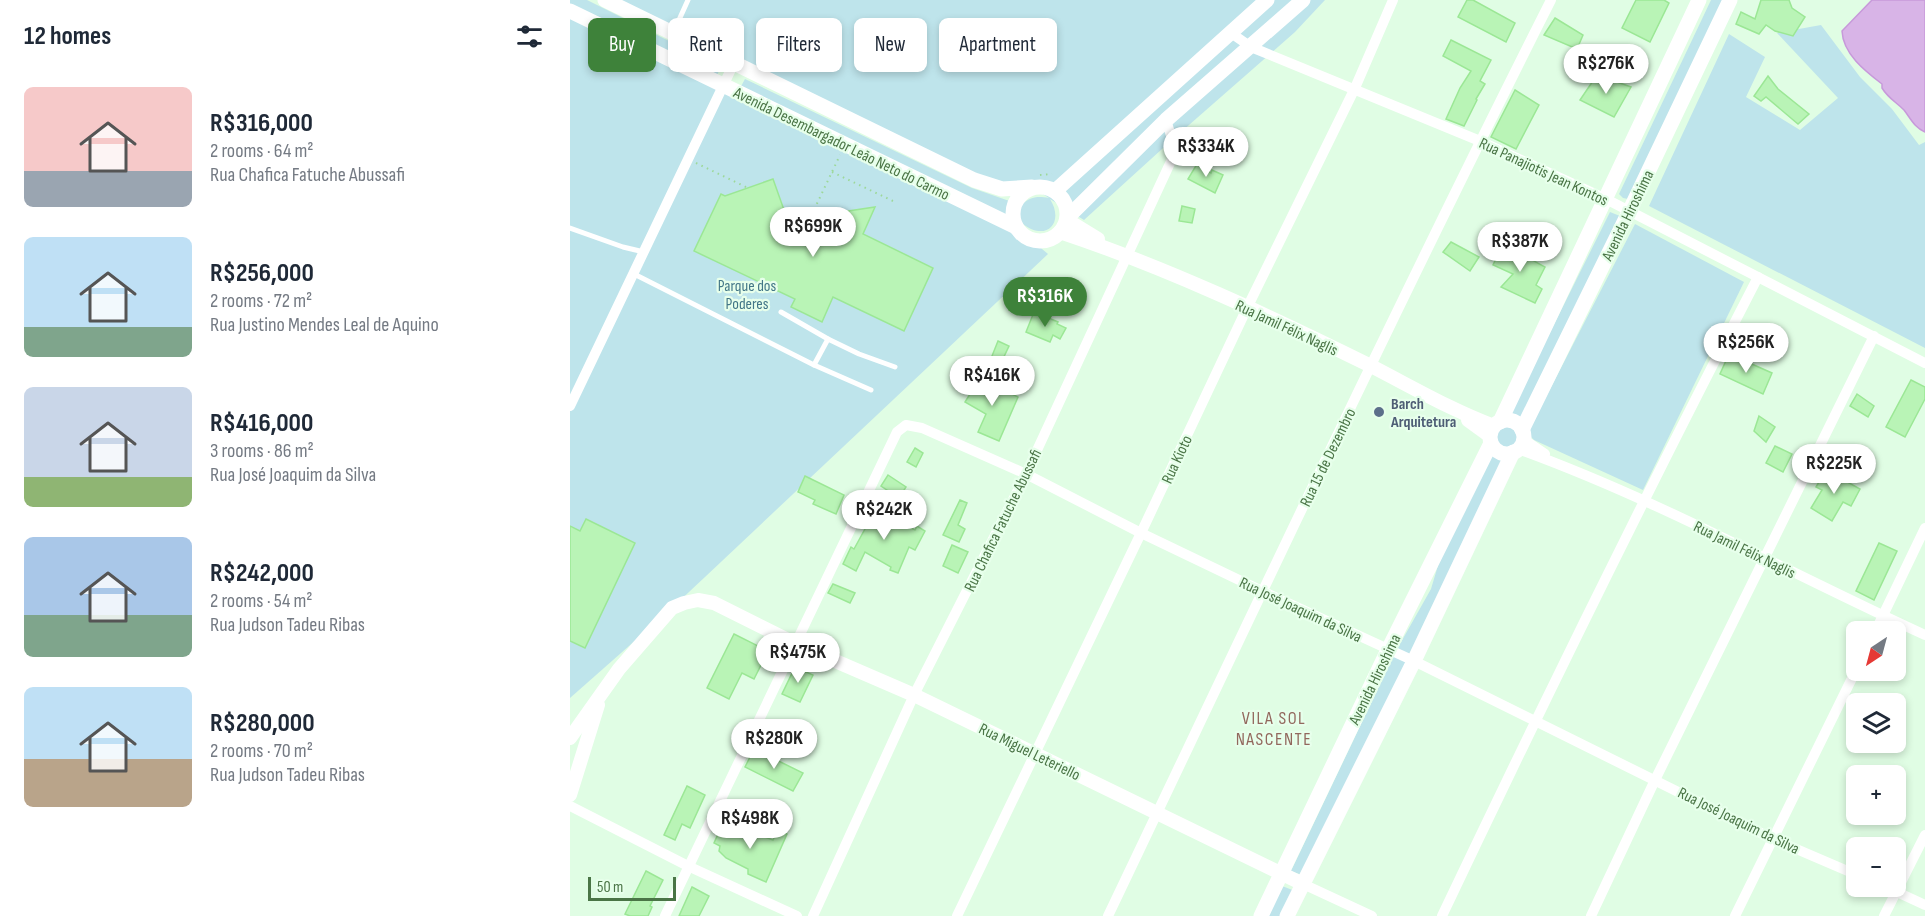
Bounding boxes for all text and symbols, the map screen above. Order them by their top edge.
chip: Buy [588,18,656,72]
chip: Rent [668,18,744,72]
chip: Filters [756,18,842,72]
chip: New [854,18,927,72]
chip: Apartment [939,18,1057,72]
icon: filters [513,20,546,53]
text: 12 homes [24,21,111,52]
pin: R$276K [1557,44,1655,95]
text: R$276K [1578,51,1634,75]
street label: Avenida Desembargador Leão Neto do Carmo [729,83,952,205]
text: R$316,000 [210,108,313,139]
icon: home [72,111,144,183]
pin: R$334K [1157,127,1255,178]
text: R$334K [1177,134,1235,158]
street label: Rua Panajiotis Jean Kontos [1476,134,1611,211]
text: 2 rooms · 64 m² [210,139,314,163]
text: Rua Chafica Fatuche Abussafi [210,163,405,187]
street label: Avenida Hiroshima [1598,167,1658,265]
pin: R$699K [764,207,862,258]
text: R$699K [784,214,842,238]
pin: R$387K [1471,222,1569,273]
text: R$387K [1491,229,1549,253]
text: R$256,000 [210,258,314,289]
icon: home [72,261,144,333]
park label: Parque dos Poderes [718,277,776,314]
pin: R$316K [996,277,1094,328]
text: R$316K [1017,284,1073,308]
text: 2 rooms · 72 m² [210,289,312,313]
street label: Rua Jamil Félix Naglis [1232,296,1341,360]
text: Rua Justino Mendes Leal de Aquino [210,313,439,337]
pin: R$256K [1697,323,1795,374]
text: R$256K [1718,330,1774,354]
pin: R$416K [943,356,1041,407]
text: R$416K [964,363,1020,387]
place label: Barch Arquitetura [1390,395,1456,432]
street label: Rua 15 de Dezembro [1296,405,1360,510]
marker: Barch Arquitetura [1372,405,1386,419]
text: R$416,000 [210,408,313,439]
icon: home [72,411,144,483]
street label: Rua Kioto [1158,432,1197,487]
text: 3 rooms · 86 m² [210,439,314,463]
pin: R$225K [1785,444,1883,495]
street label: Rua Chafica Fatuche Abussafi [961,446,1046,595]
text: R$225K [1806,451,1862,475]
text: Rua José Joaquim da Silva [210,463,376,487]
pin: R$242K [835,490,933,541]
text: R$242K [856,497,912,521]
street label: Rua Jamil Félix Naglis [1690,518,1799,583]
text: R$242,000 [210,558,314,589]
icon: home [72,561,144,633]
street label: Rua José Joaquim da Silva [1236,574,1365,647]
text: 2 rooms · 54 m² [210,589,312,613]
text: Rua Judson Tadeu Ribas [210,613,365,637]
north arrow [1846,621,1906,681]
map controls [1846,621,1906,897]
street label: Avenida Hiroshima [1345,631,1405,729]
pin: R$475K [749,633,847,684]
text: R$475K [770,640,826,664]
button: layers [1846,693,1906,753]
text: R$280,000 [210,708,315,739]
district label: VILA SOL NASCENTE [1236,708,1312,750]
icon: home [72,711,144,783]
pin: R$280K [725,719,823,770]
street label: Rua Miguel Leteriello [976,720,1083,785]
text: R$280K [745,726,803,750]
text: 2 rooms · 70 m² [210,739,313,763]
text: Rua Judson Tadeu Ribas [210,763,365,787]
button: + [1846,765,1906,825]
street label: Rua José Joaquim da Silva [1674,784,1802,859]
pin: R$498K [701,799,799,850]
text: R$498K [721,806,779,830]
button: − [1846,837,1906,897]
scale bar [588,874,676,902]
text: 50 m [597,878,623,897]

